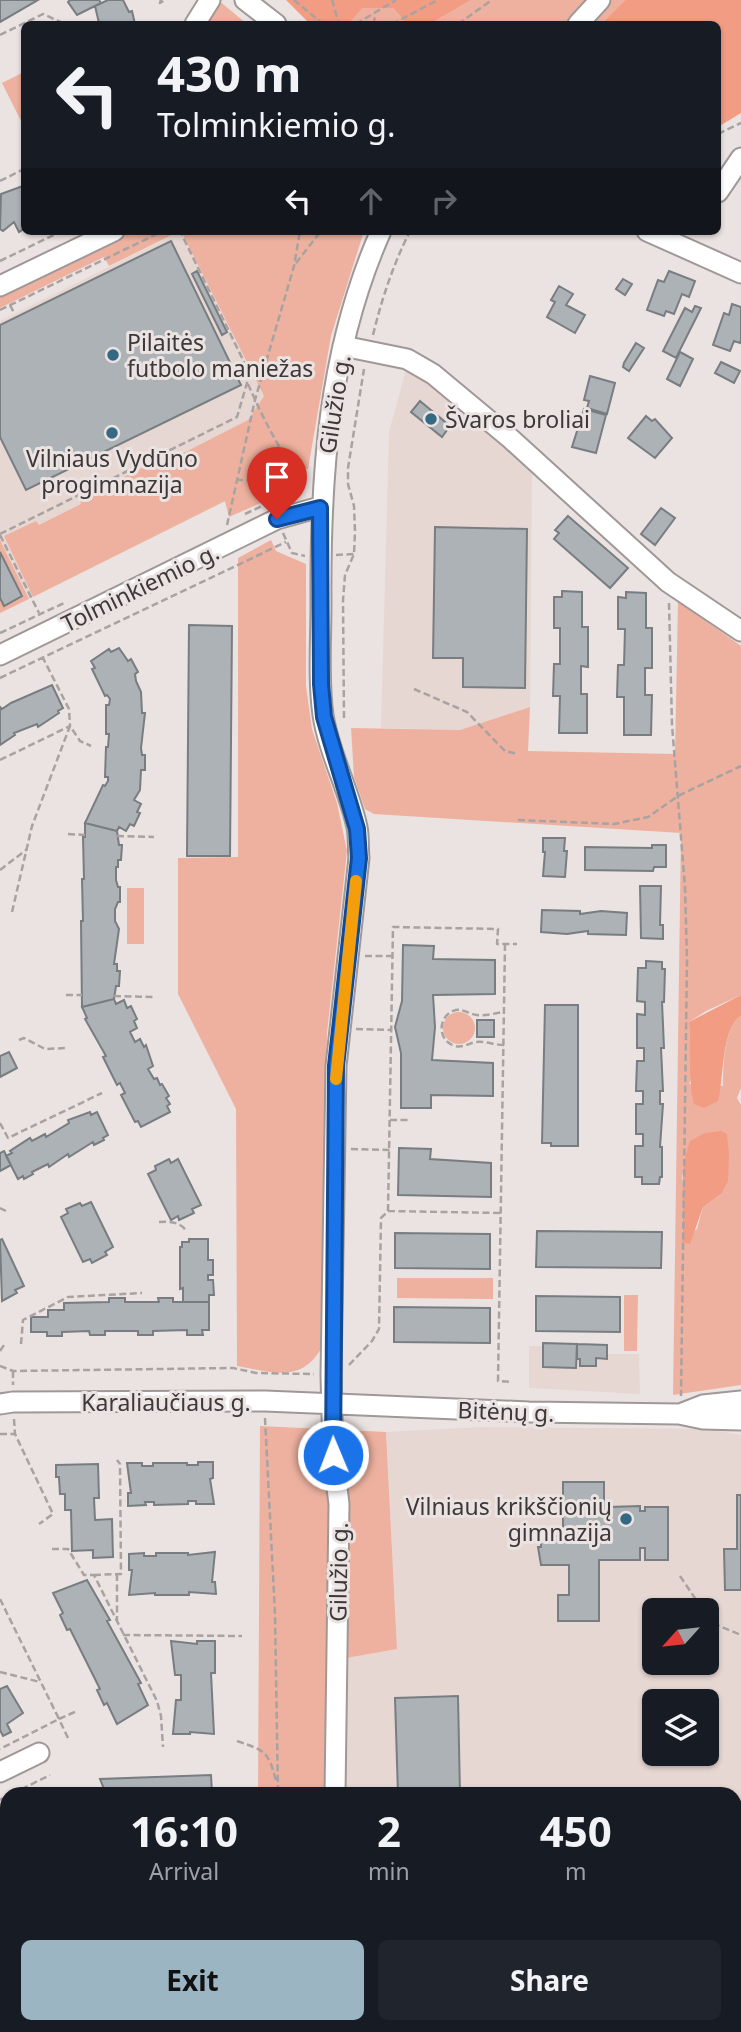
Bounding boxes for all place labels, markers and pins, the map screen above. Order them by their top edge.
place label: Pilaitės futbolo maniežas [127,326,313,384]
marker: Pilaitės futbolo maniežas [105,347,121,363]
place label: Švaros broliai [445,403,590,435]
marker: Švaros broliai [423,411,439,427]
marker: Vilniaus Vydūno progimnazija [104,425,120,441]
place label: Vilniaus Vydūno progimnazija [26,442,198,500]
pin [247,447,307,519]
place label: Vilniaus krikščionių gimnazija [406,1490,612,1548]
marker: Vilniaus krikščionių gimnazija [618,1511,634,1527]

